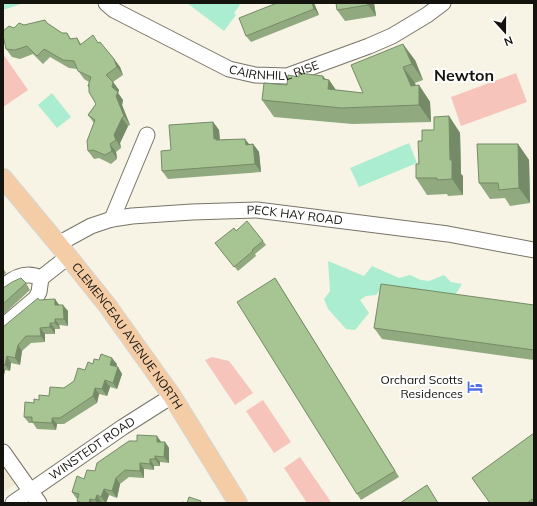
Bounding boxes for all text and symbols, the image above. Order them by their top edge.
north arrow [485,12,525,52]
text: N [502,33,515,49]
street label: CAIRNHILL RISE [228,57,321,83]
district label: Newton [434,65,494,85]
street label: PECK HAY ROAD [246,202,344,228]
street label: CLEMENCEAU AVENUE NORTH [69,259,186,412]
place label: Orchard Scotts Residences [380,372,463,401]
hotel icon: Orchard Scotts Residences [466,378,484,396]
street label: WINSTEDT ROAD [46,413,138,483]

